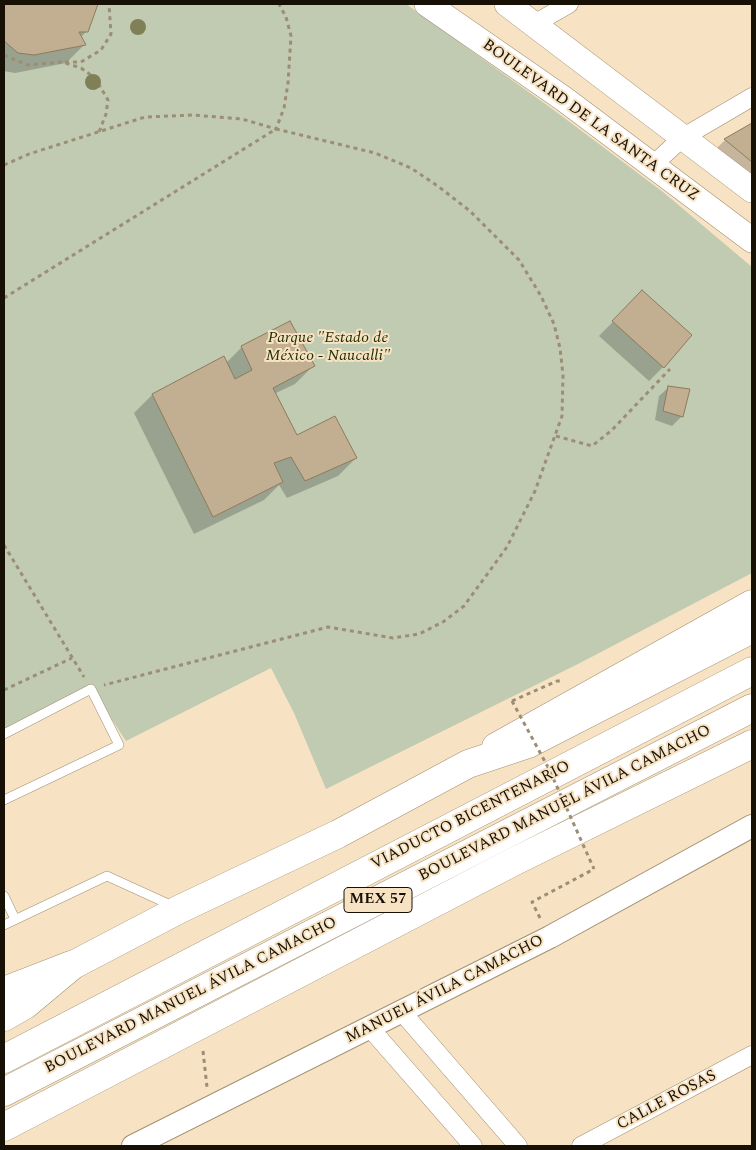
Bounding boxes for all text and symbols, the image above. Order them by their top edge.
street label: BOULEVARD DE LA SANTA CRUZ [478,36,702,206]
park label: Parque "Estado de México - Naucalli" [266,329,390,367]
street label: BOULEVARD MANUEL ÁVILA CAMACHO [416,722,714,886]
street label: VIADUCTO BICENTENARIO [368,757,574,875]
road number: MEX 57 [344,888,412,912]
street label: BOULEVARD MANUEL ÁVILA CAMACHO [42,914,340,1078]
street label: MANUEL ÁVILA CAMACHO [343,932,547,1048]
street label: CALLE ROSAS [614,1067,720,1135]

